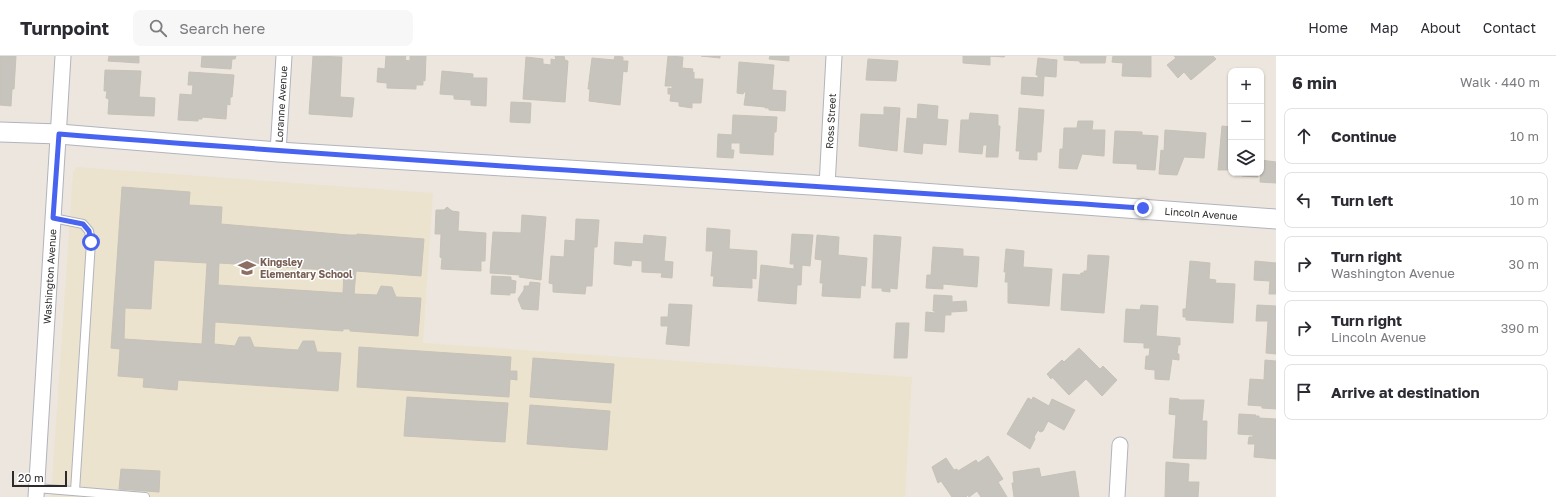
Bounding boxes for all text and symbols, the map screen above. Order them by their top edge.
search box [133,10,413,46]
text: Turnpoint [20,16,109,39]
icon: search [147,17,169,39]
text: Search here [179,19,265,37]
text: Home [1308,19,1348,36]
text: Map [1370,19,1398,36]
text: About [1420,19,1461,36]
text: Contact [1483,19,1536,36]
street label: Loranne Avenue [273,65,289,143]
map controls [1228,68,1264,176]
button: + [1228,68,1264,104]
text: 6 min [1292,72,1337,93]
text: Walk · 440 m [1460,74,1540,90]
street label: Ross Street [823,93,838,149]
button: − [1228,104,1264,140]
icon: ahead [1293,125,1315,147]
text: Continue [1331,127,1397,145]
text: 10 m [1510,128,1539,144]
button: layers [1228,140,1264,176]
icon: left [1293,189,1315,211]
text: Turn left [1331,191,1393,209]
text: 10 m [1510,192,1539,208]
route end [1134,199,1152,217]
street label: Lincoln Avenue [1164,205,1238,222]
street label: Washington Avenue [41,228,58,324]
route start [82,233,100,251]
text: Turn right [1331,247,1402,265]
icon: right [1293,253,1315,275]
place label: Kingsley Elementary School [260,256,353,280]
text: 30 m [1509,256,1539,272]
school or university icon: Kingsley Elementary School [237,258,257,278]
text: Washington Avenue [1331,265,1455,281]
text: Turn right [1331,311,1402,329]
icon: right [1293,317,1315,339]
text: 390 m [1501,320,1539,336]
text: Lincoln Avenue [1331,329,1426,345]
icon: arrive [1293,381,1315,403]
text: Arrive at destination [1331,383,1480,401]
scale bar [12,469,67,488]
text: 20 m [18,471,44,484]

